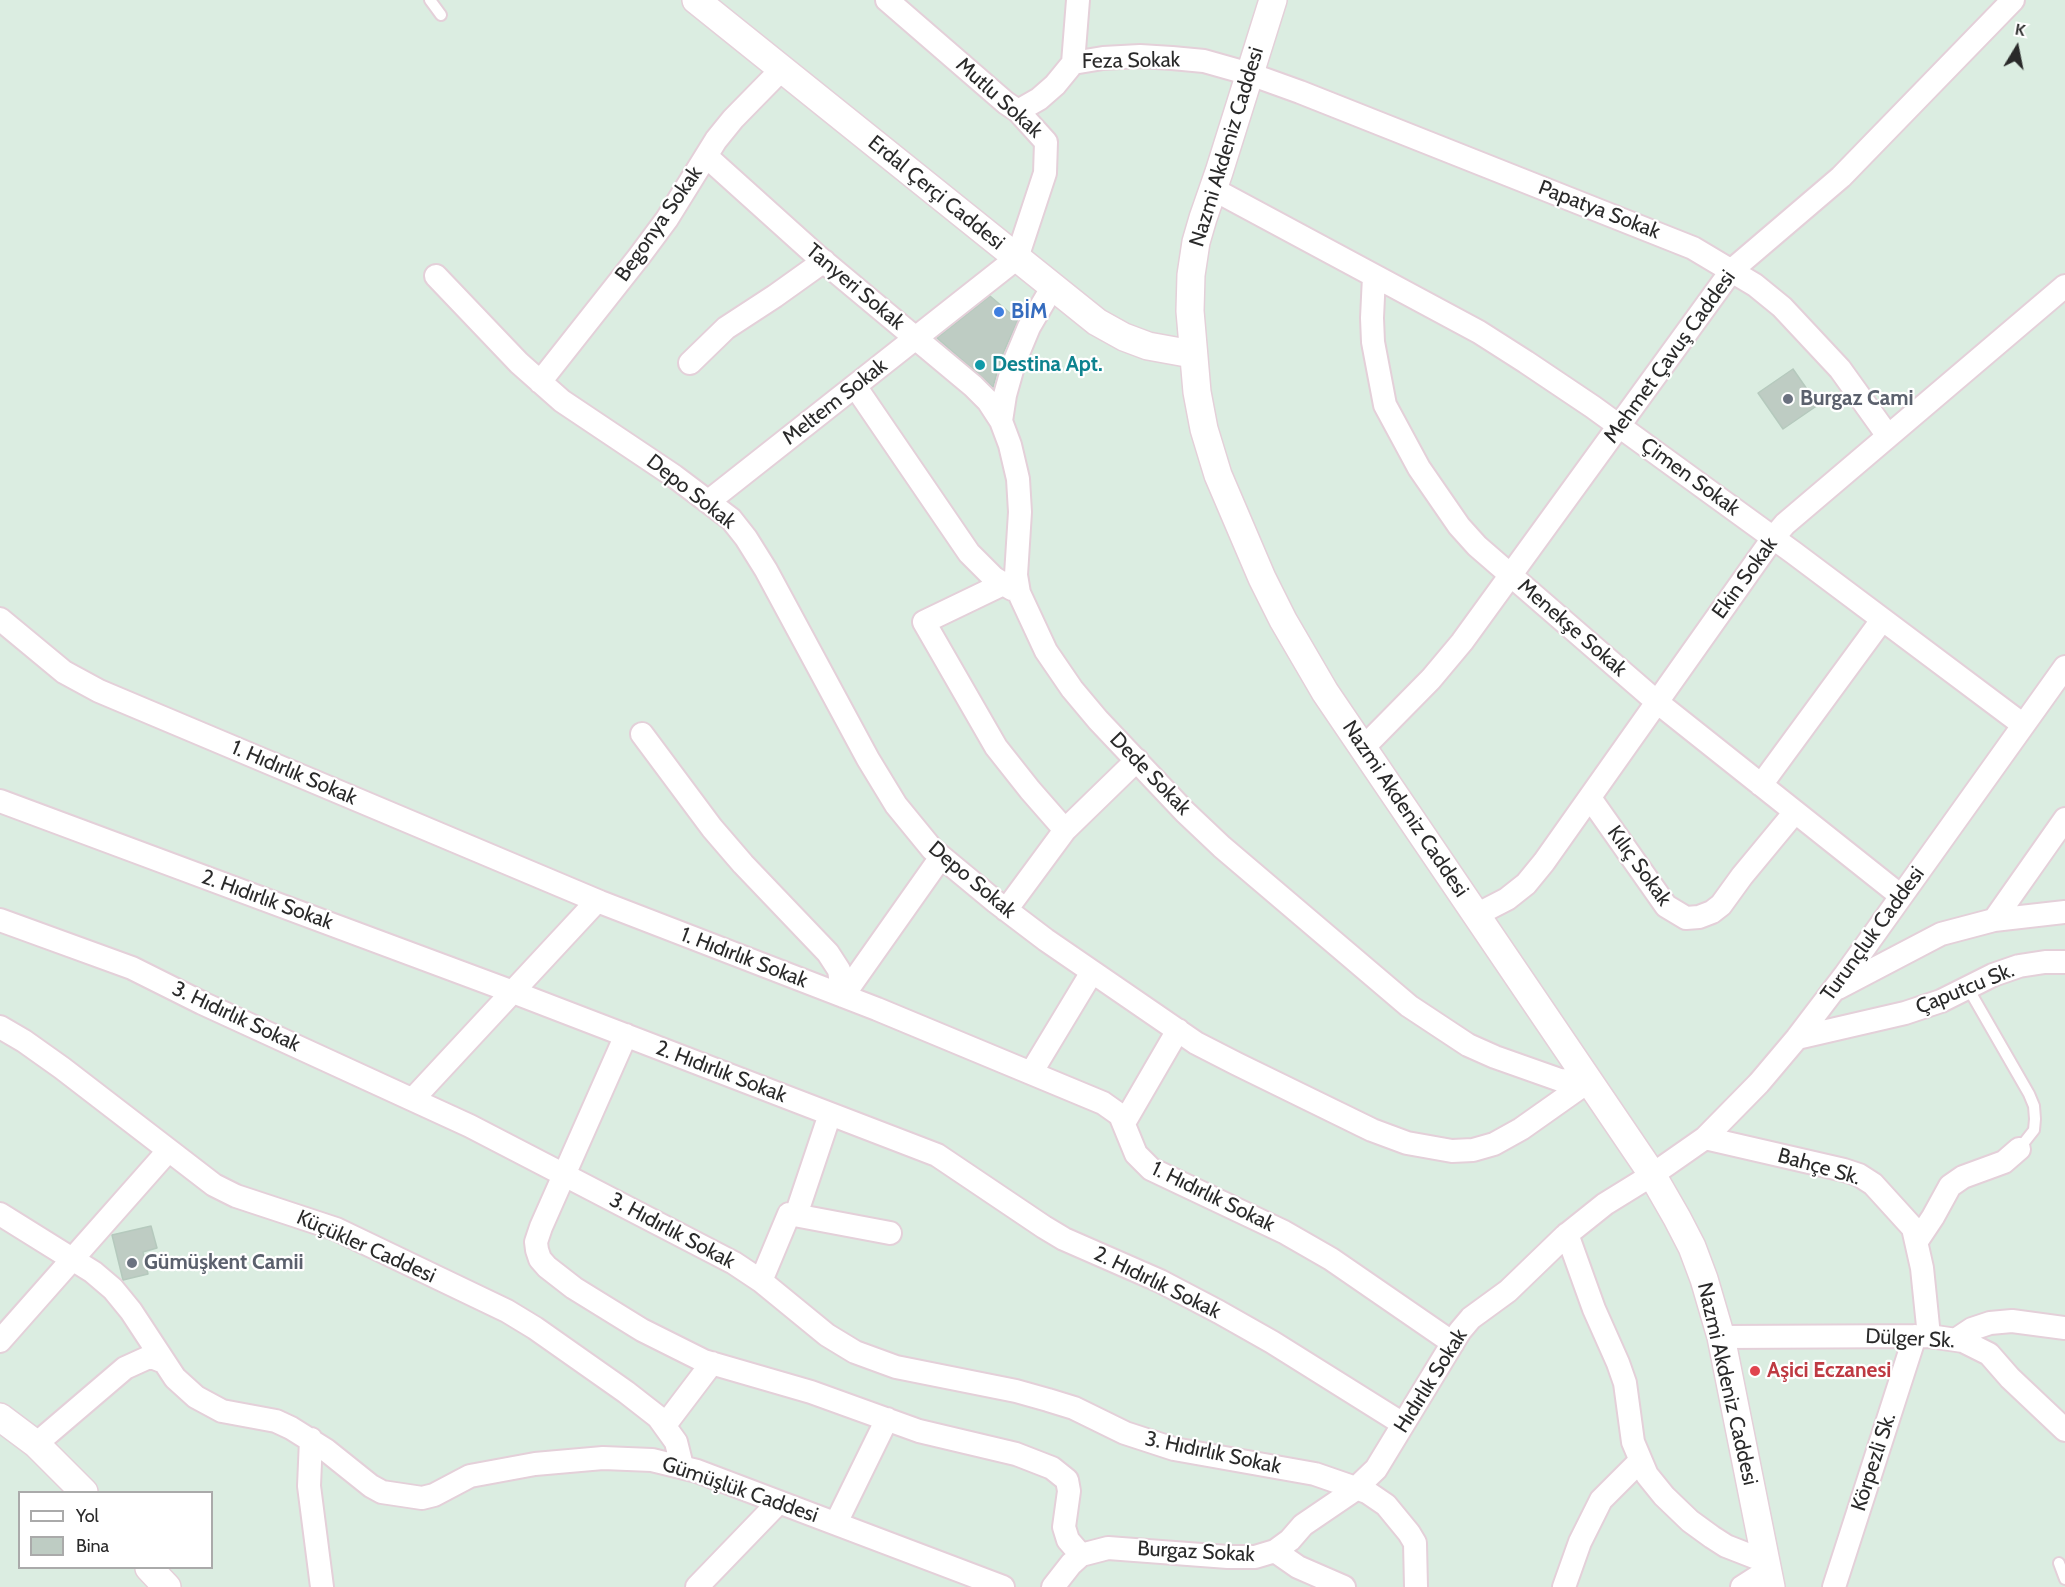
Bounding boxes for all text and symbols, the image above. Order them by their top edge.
north arrow [1987,18,2047,78]
text: K [2014,20,2027,40]
street label: Nazmi Akdeniz Caddesi [1185,44,1269,250]
street label: Feza Sokak [1082,48,1180,74]
street label: Mutlu Sokak [950,52,1048,144]
street label: Erdal Çerçi Caddesi [863,130,1009,256]
street label: Begonya Sokak [610,162,708,286]
street label: Papatya Sokak [1535,175,1663,245]
street label: Tanyeri Sokak [801,238,909,336]
street label: Mehmet Çavuş Caddesi [1599,266,1741,448]
place label: BİM [1011,299,1048,325]
marker: BİM [992,305,1006,319]
place label: Destina Apt. [992,352,1103,378]
street label: Meltem Sokak [778,353,892,451]
marker: Destina Apt. [973,358,987,372]
place label: Burgaz Cami [1800,386,1914,412]
marker: Burgaz Cami [1781,392,1795,406]
street label: Çimen Sokak [1636,433,1744,521]
street label: Depo Sokak [641,449,741,535]
street label: Ekin Sokak [1707,532,1783,624]
street label: Menekşe Sokak [1512,574,1632,682]
street label: Nazmi Akdeniz Caddesi [1337,716,1473,902]
street label: Dede Sokak [1104,727,1196,821]
street label: 1. Hıdırlık Sokak [227,735,361,811]
street label: Kılıç Sokak [1601,821,1677,911]
street label: Depo Sokak [923,836,1021,924]
street label: Turunçluk Caddesi [1816,862,1930,1006]
street label: 2. Hıdırlık Sokak [198,865,336,935]
street label: 1. Hıdırlık Sokak [677,922,811,994]
street label: Çaputcu Sk. [1912,958,2018,1020]
street label: 3. Hıdırlık Sokak [168,976,304,1058]
street label: 2. Hıdırlık Sokak [652,1035,790,1109]
street label: Bahçe Sk. [1775,1143,1863,1191]
street label: 1. Hıdırlık Sokak [1147,1156,1279,1238]
street label: 3. Hıdırlık Sokak [605,1187,739,1275]
street label: Küçükler Caddesi [293,1205,439,1289]
street label: 2. Hıdırlık Sokak [1089,1241,1225,1325]
place label: Gümüşkent Camii [144,1250,304,1276]
marker: Gümüşkent Camii [125,1256,139,1270]
street label: Nazmi Akdeniz Caddesi [1691,1280,1763,1488]
street label: Hıdırlık Sokak [1389,1324,1473,1438]
street label: Dülger Sk. [1865,1324,1955,1354]
place label: Aşici Eczanesi [1767,1358,1891,1384]
marker: Aşici Eczanesi [1748,1364,1762,1378]
street label: Körpezli Sk. [1846,1410,1902,1514]
street label: 3. Hıdırlık Sokak [1143,1426,1283,1480]
street label: Gümüşlük Caddesi [659,1451,821,1529]
legend [18,1491,213,1569]
text: Yol [76,1505,99,1527]
text: Bina [76,1535,109,1557]
street label: Burgaz Sokak [1137,1536,1255,1568]

